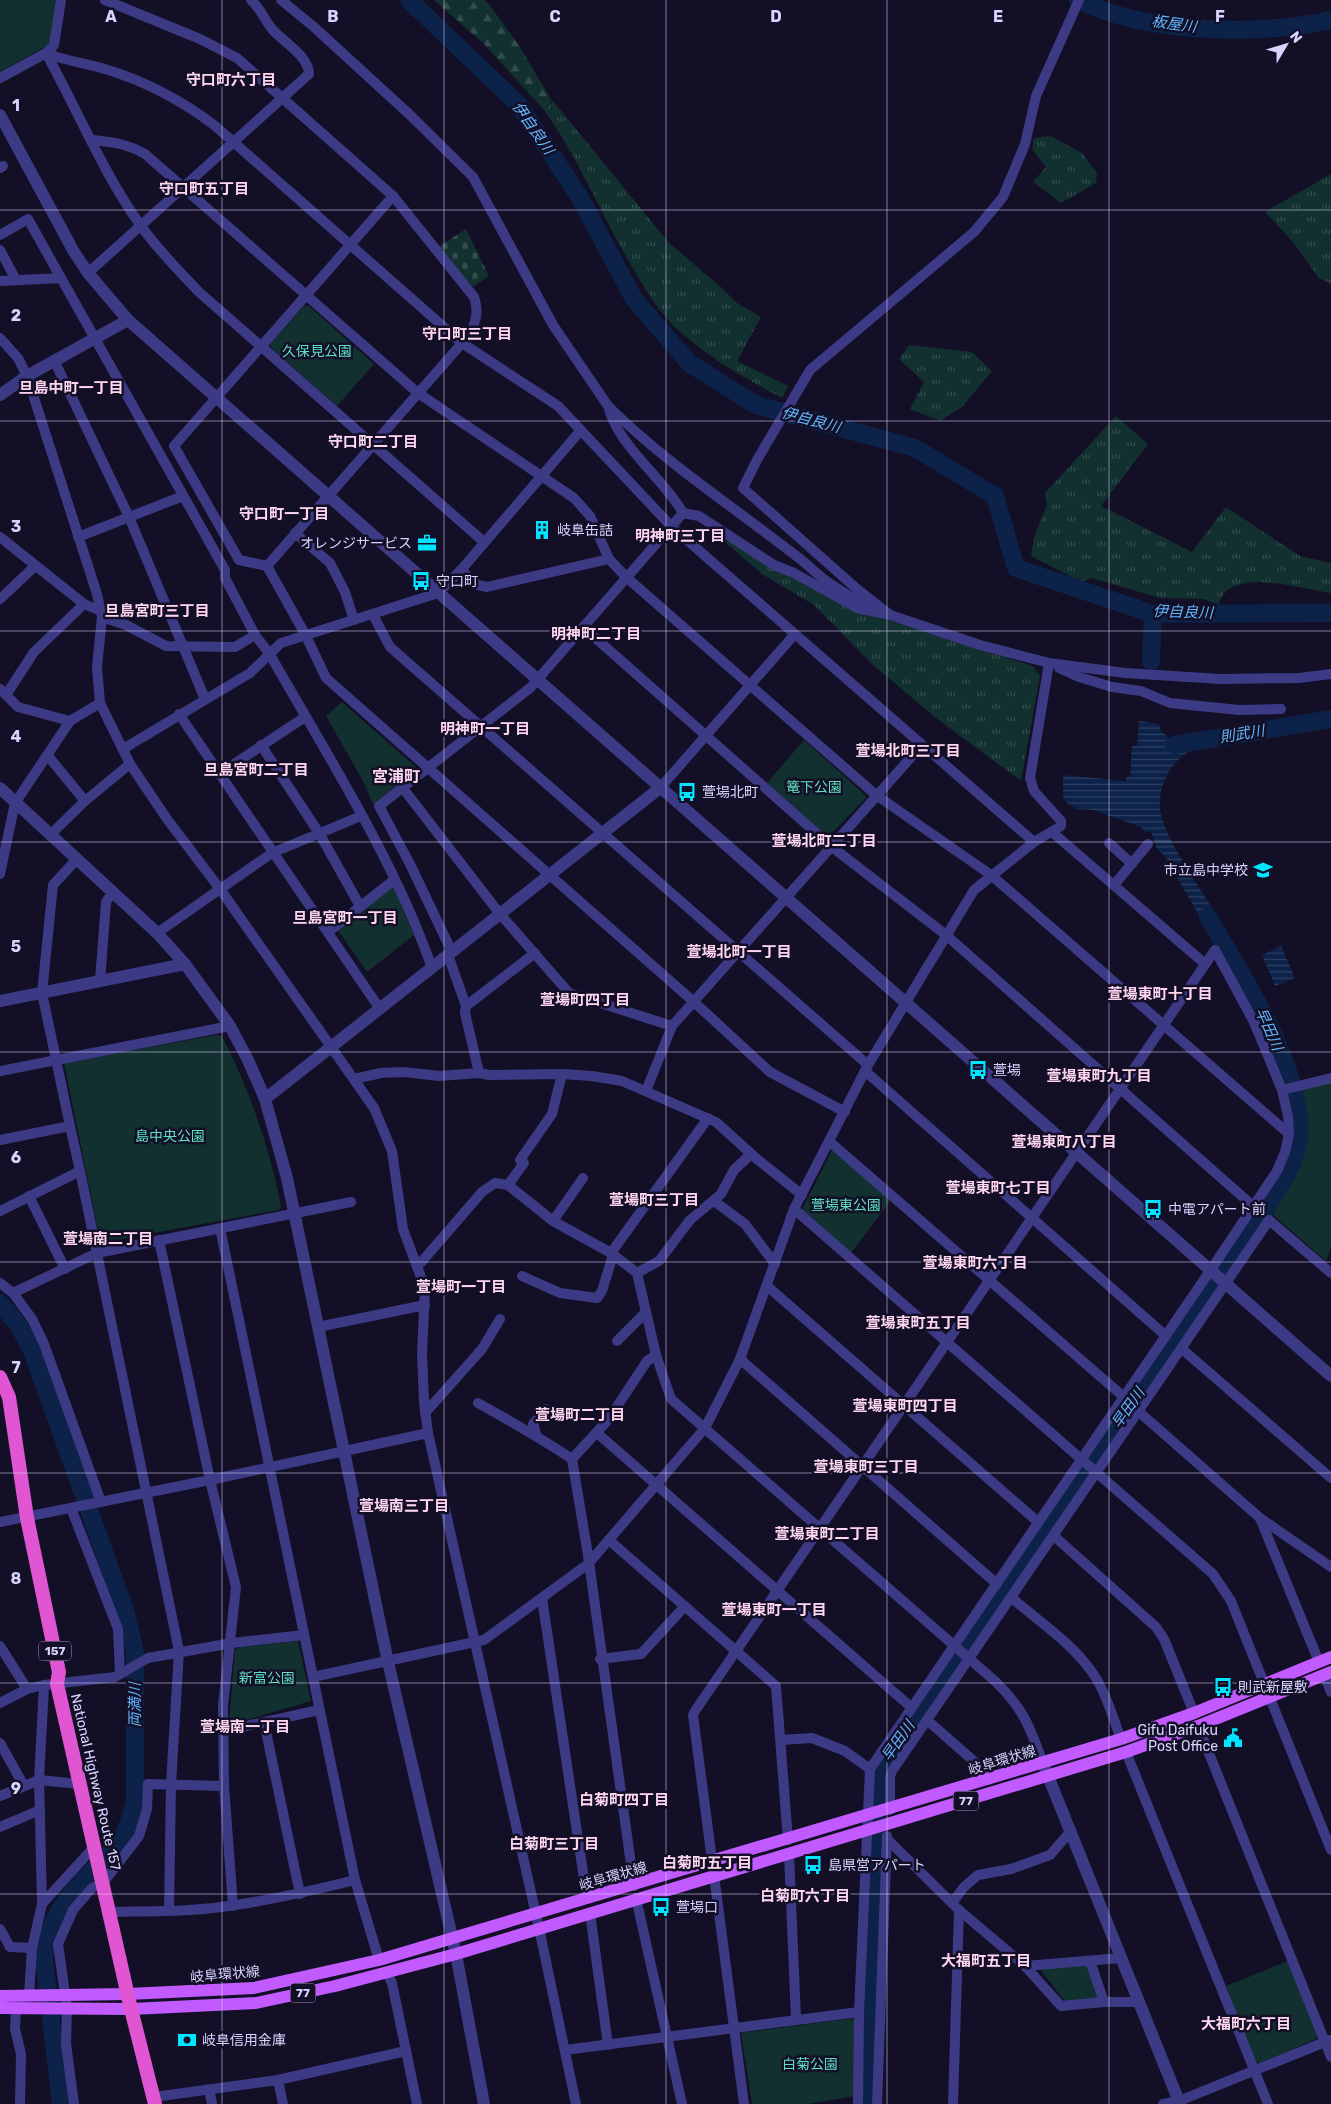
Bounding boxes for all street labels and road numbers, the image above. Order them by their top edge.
road number: 157 [39,1642,71,1660]
street label: National Highway Route 157 [67,1692,124,1872]
street label: 岐阜環状線 [966,1742,1038,1779]
road number: 77 [954,1792,978,1810]
street label: 岐阜環状線 [577,1859,649,1894]
street label: 岐阜環状線 [189,1963,261,1986]
road number: 77 [290,1984,316,2002]

